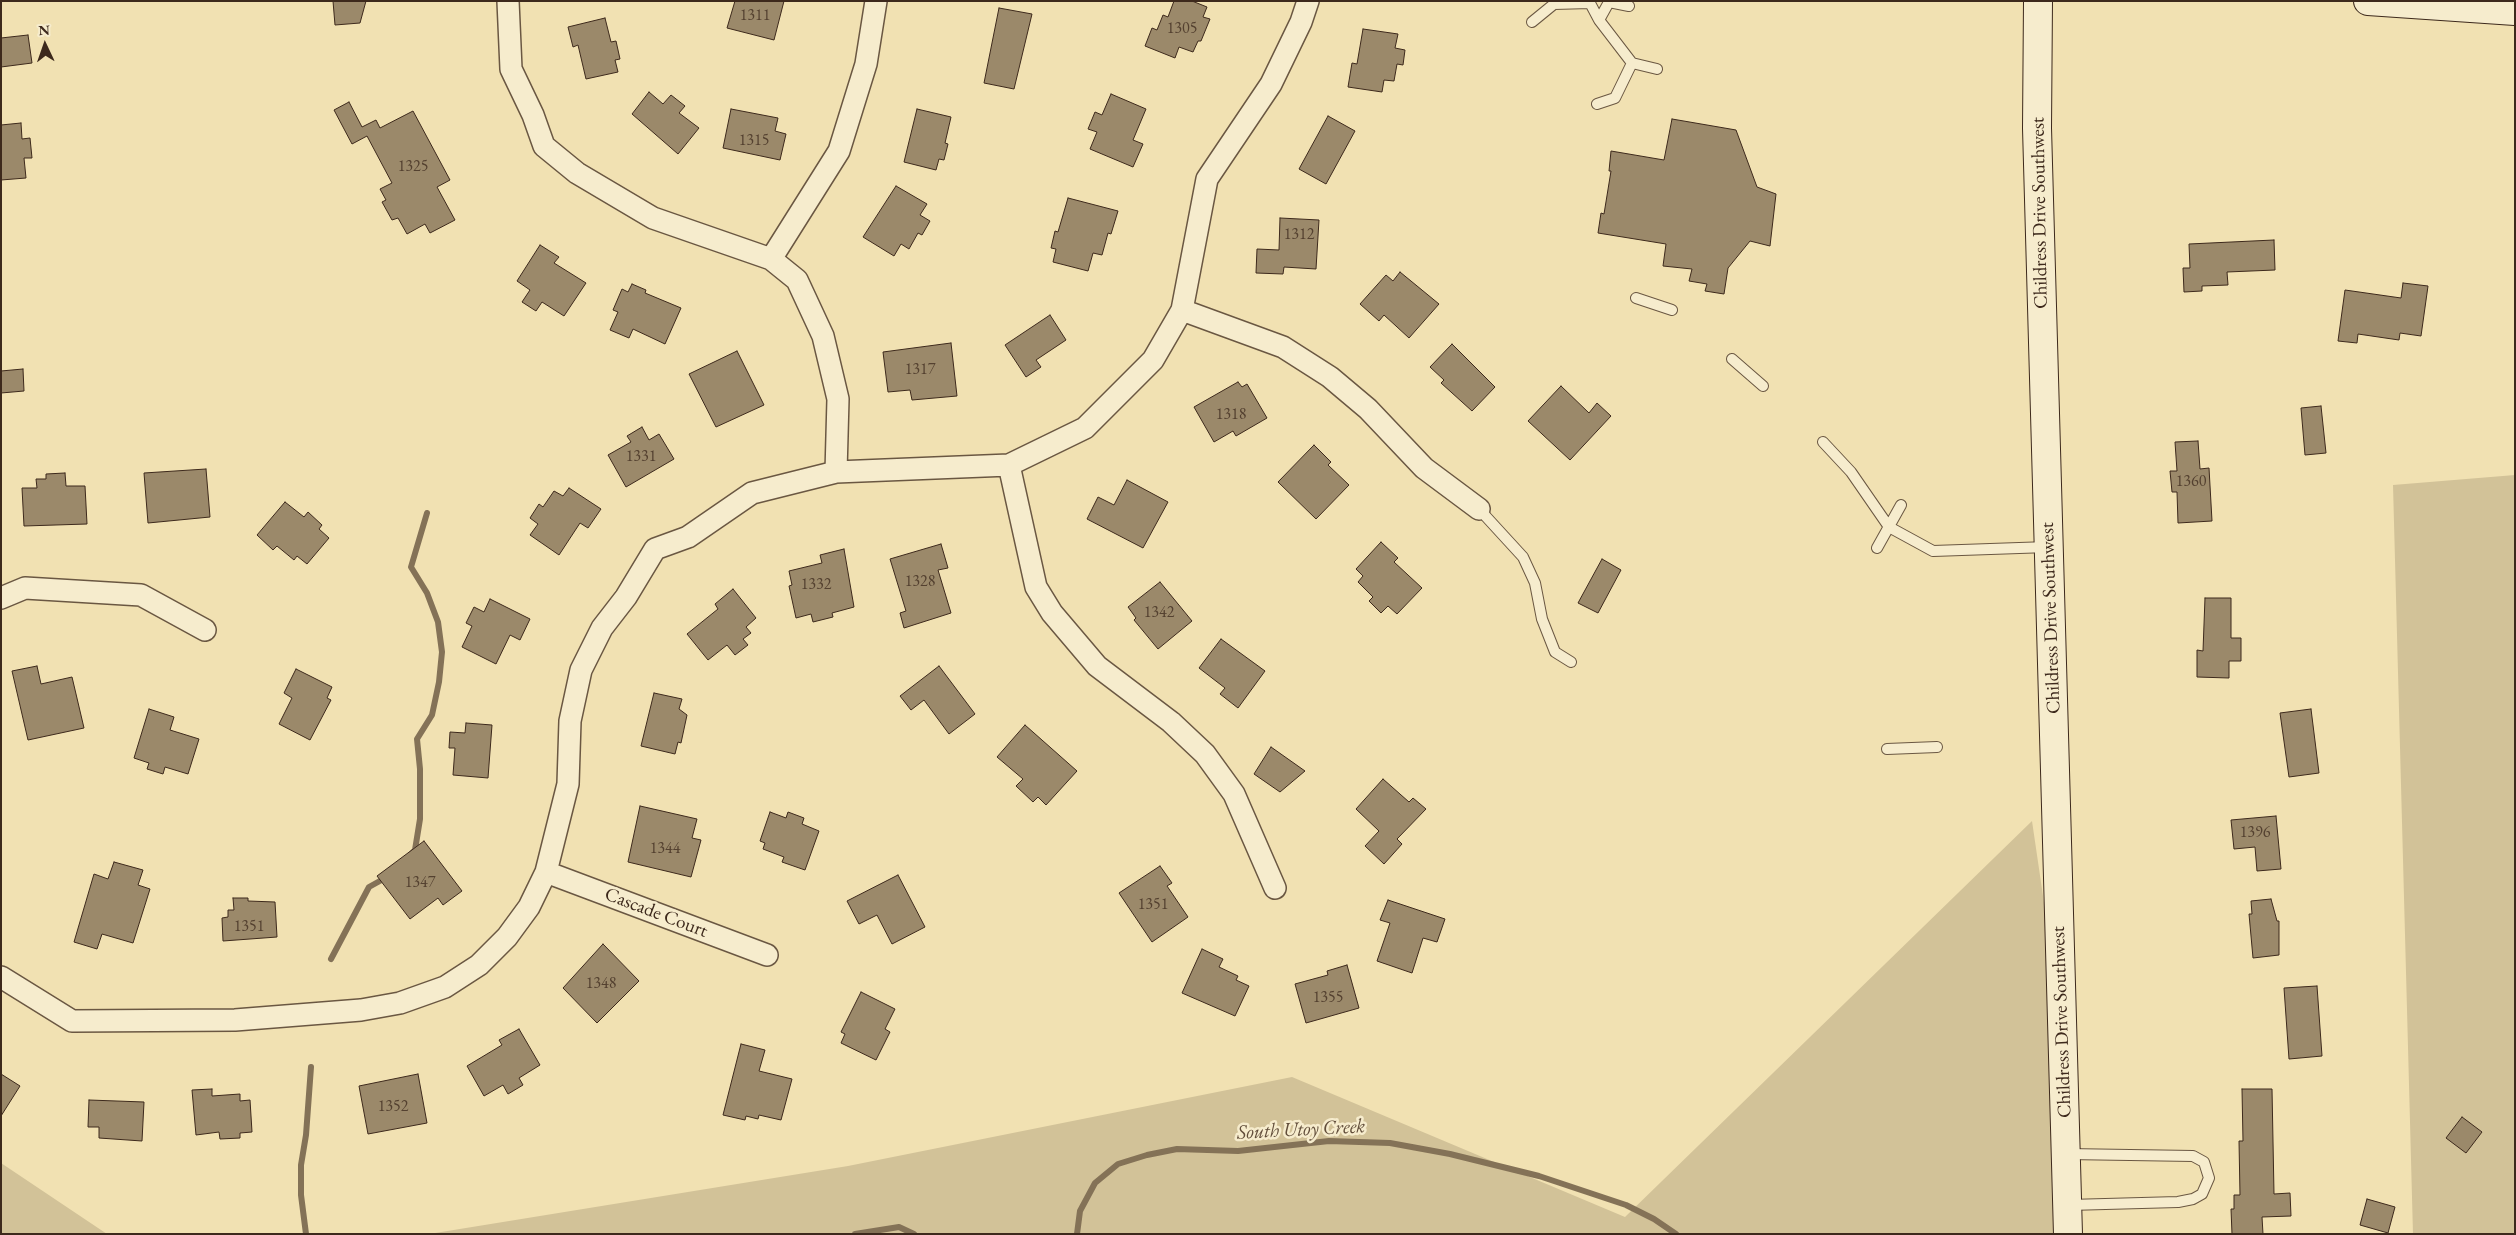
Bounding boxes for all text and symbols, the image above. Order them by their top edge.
house number: 1311 [740,6,770,26]
house number: 1305 [1167,19,1197,39]
north arrow [20,20,70,70]
text: N [38,21,50,39]
street label: Childress Drive Southwest [2027,117,2053,309]
house number: 1315 [739,131,769,151]
house number: 1325 [398,157,428,177]
house number: 1312 [1284,225,1314,245]
house number: 1317 [905,360,935,380]
house number: 1318 [1216,405,1246,425]
house number: 1331 [626,447,656,467]
house number: 1360 [2176,472,2206,492]
street label: Childress Drive Southwest [2036,522,2066,714]
house number: 1328 [905,572,935,592]
house number: 1332 [801,575,831,595]
house number: 1342 [1144,603,1174,623]
house number: 1396 [2240,823,2270,843]
house number: 1344 [650,839,680,859]
house number: 1347 [405,873,435,893]
street label: Cascade Court [601,883,711,943]
house number: 1351 [1138,895,1168,915]
house number: 1351 [234,917,264,937]
street label: Childress Drive Southwest [2047,926,2077,1118]
house number: 1348 [586,974,616,994]
house number: 1355 [1313,988,1343,1008]
house number: 1352 [378,1097,408,1117]
water label: South Utoy Creek [1236,1115,1366,1145]

